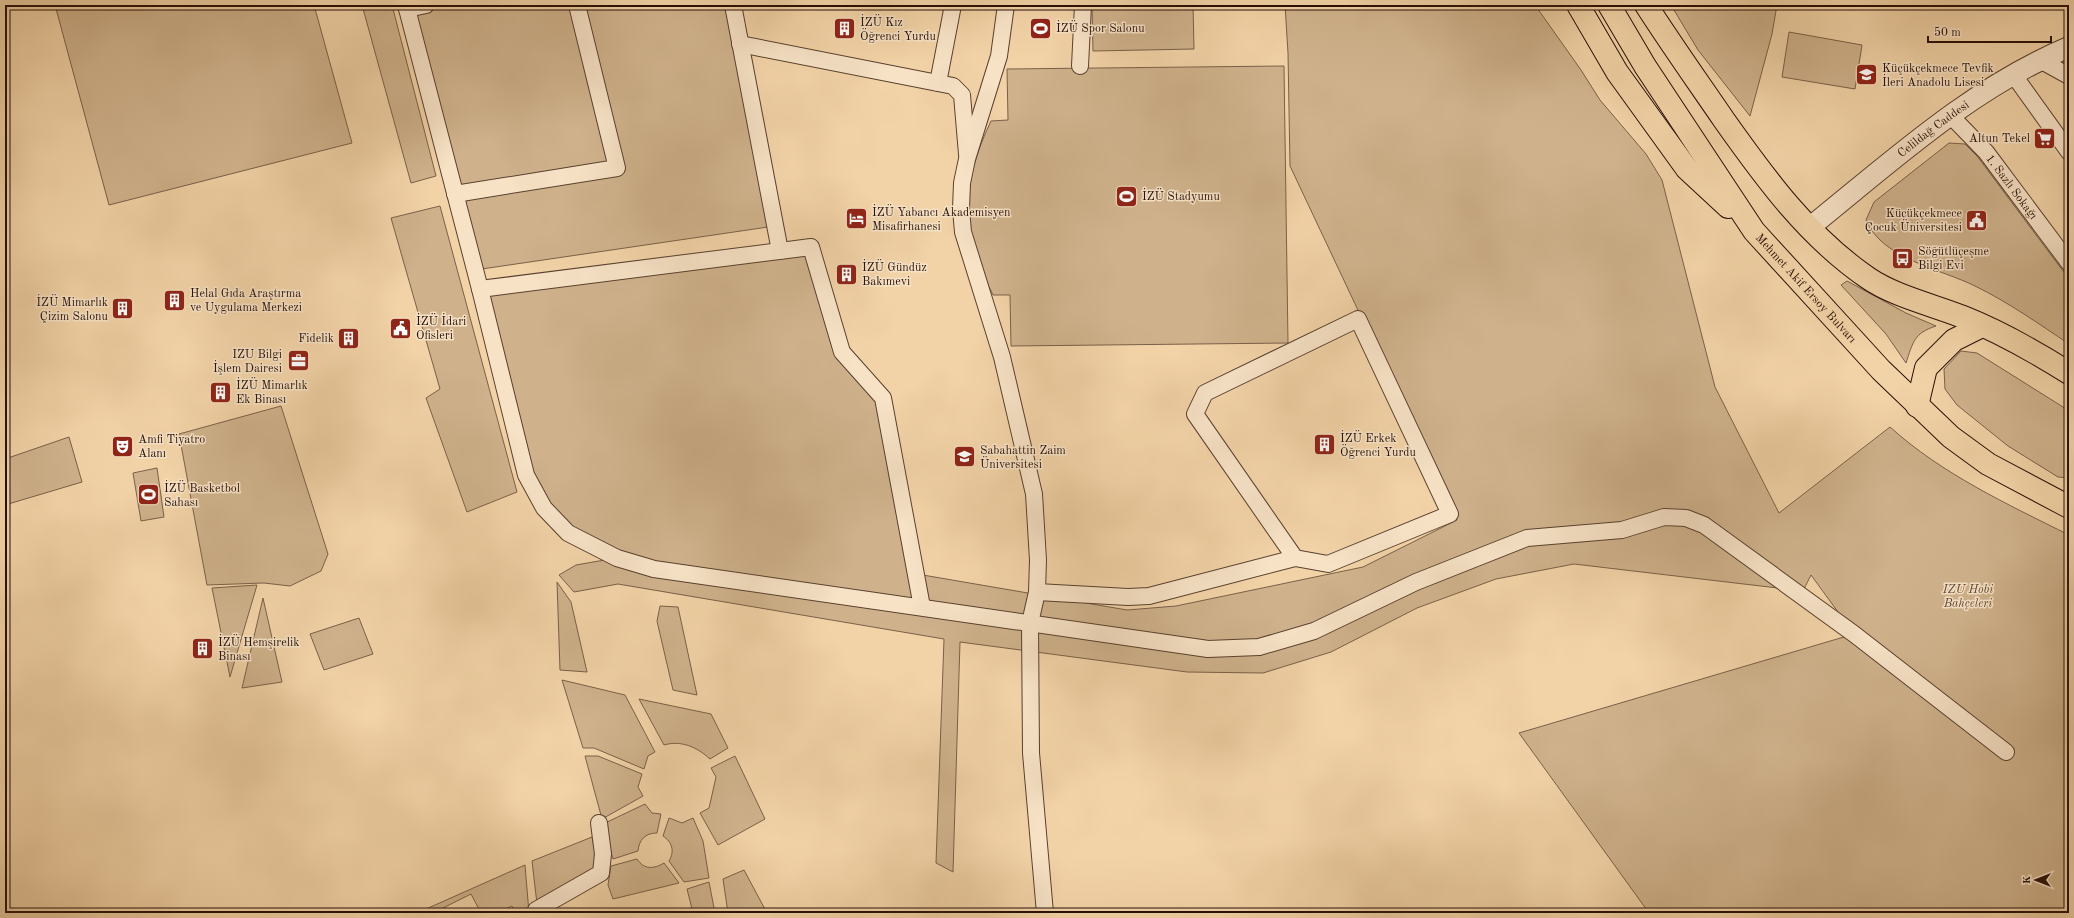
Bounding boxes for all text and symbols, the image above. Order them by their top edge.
place label: İZÜ Kız Öğrenci Yurdu [860,13,937,43]
sports icon: İZÜ Spor Salonu [1027,15,1053,41]
building icon: İZÜ Kız Öğrenci Yurdu [831,16,857,42]
scale bar [1928,18,2051,44]
place label: İZÜ Spor Salonu [1056,19,1145,35]
text: 50 m [1934,26,1961,39]
school or university icon: Küçükçekmece Tevfik İleri Anadolu Lisesi [1853,62,1879,88]
place label: Küçükçekmece Tevfik İleri Anadolu Lisesi [1882,63,1994,89]
street label: Celildağ Caddesi [1896,99,1972,160]
supermarket icon: Altun Tekel [2032,125,2058,151]
place label: Altun Tekel [1969,133,2030,145]
street label: 1. Sazlı Sokağı [1983,153,2039,222]
sports icon: İZÜ Stadyumu [1114,183,1140,209]
place label: İZÜ Stadyumu [1142,187,1220,203]
place label: İZÜ Yabancı Akademisyen Misafirhanesi [872,203,1011,233]
hotel icon: İZÜ Yabancı Akademisyen Misafirhanesi [843,206,869,232]
public building icon: Küçükçekmece Çocuk Üniversitesi [1964,207,1990,233]
place label: Küçükçekmece Çocuk Üniversitesi [1865,208,1962,234]
street label: Mehmet Akif Ersoy Bulvarı [1753,232,1858,346]
bus stop icon: Söğütlüçeşme Bilgi Evi [1889,245,1915,271]
place label: Söğütlüçeşme Bilgi Evi [1918,246,1990,272]
place label: İZÜ Gündüz Bakımevi [862,258,927,288]
building icon: İZÜ Gündüz Bakımevi [833,261,859,287]
building icon: Helal Gıda Araştırma ve Uygulama Merkezi [162,287,188,313]
place label: Helal Gıda Araştırma ve Uygulama Merkezi [190,288,302,314]
place label: İZÜ Mimarlık Çizim Salonu [36,293,109,323]
building icon: İZÜ Mimarlık Çizim Salonu [110,296,136,322]
place label: İZÜ İdari Ofisleri [416,312,466,342]
public building icon: İZÜ İdari Ofisleri [387,315,413,341]
building icon: Fidelik [336,325,362,351]
place label: Fidelik [298,333,334,345]
office icon: IZU Bilgi İşlem Dairesi [285,348,311,374]
place label: IZU Bilgi İşlem Dairesi [213,349,282,375]
place label: İZÜ Mimarlık Ek Binası [236,376,308,406]
building icon: İZÜ Mimarlık Ek Binası [207,379,233,405]
place label: İZÜ Erkek Öğrenci Yurdu [1340,429,1417,459]
building icon: İZÜ Erkek Öğrenci Yurdu [1312,432,1338,458]
theatre icon: Amfi Tiyatro Alanı [109,433,135,459]
place label: Amfi Tiyatro Alanı [138,434,205,460]
school or university icon: Sabahattin Zaim Üniversitesi [952,444,978,470]
place label: Sabahattin Zaim Üniversitesi [980,445,1066,471]
place label: İZÜ Basketbol Sahası [164,479,240,509]
sports icon: İZÜ Basketbol Sahası [136,482,162,508]
park label: IZU Hobi Bahçeleri [1942,584,1993,610]
place label: İZÜ Hemşirelik Binası [218,633,299,663]
building icon: İZÜ Hemşirelik Binası [190,636,216,662]
north arrow [2016,860,2056,900]
text: K [2022,875,2033,884]

